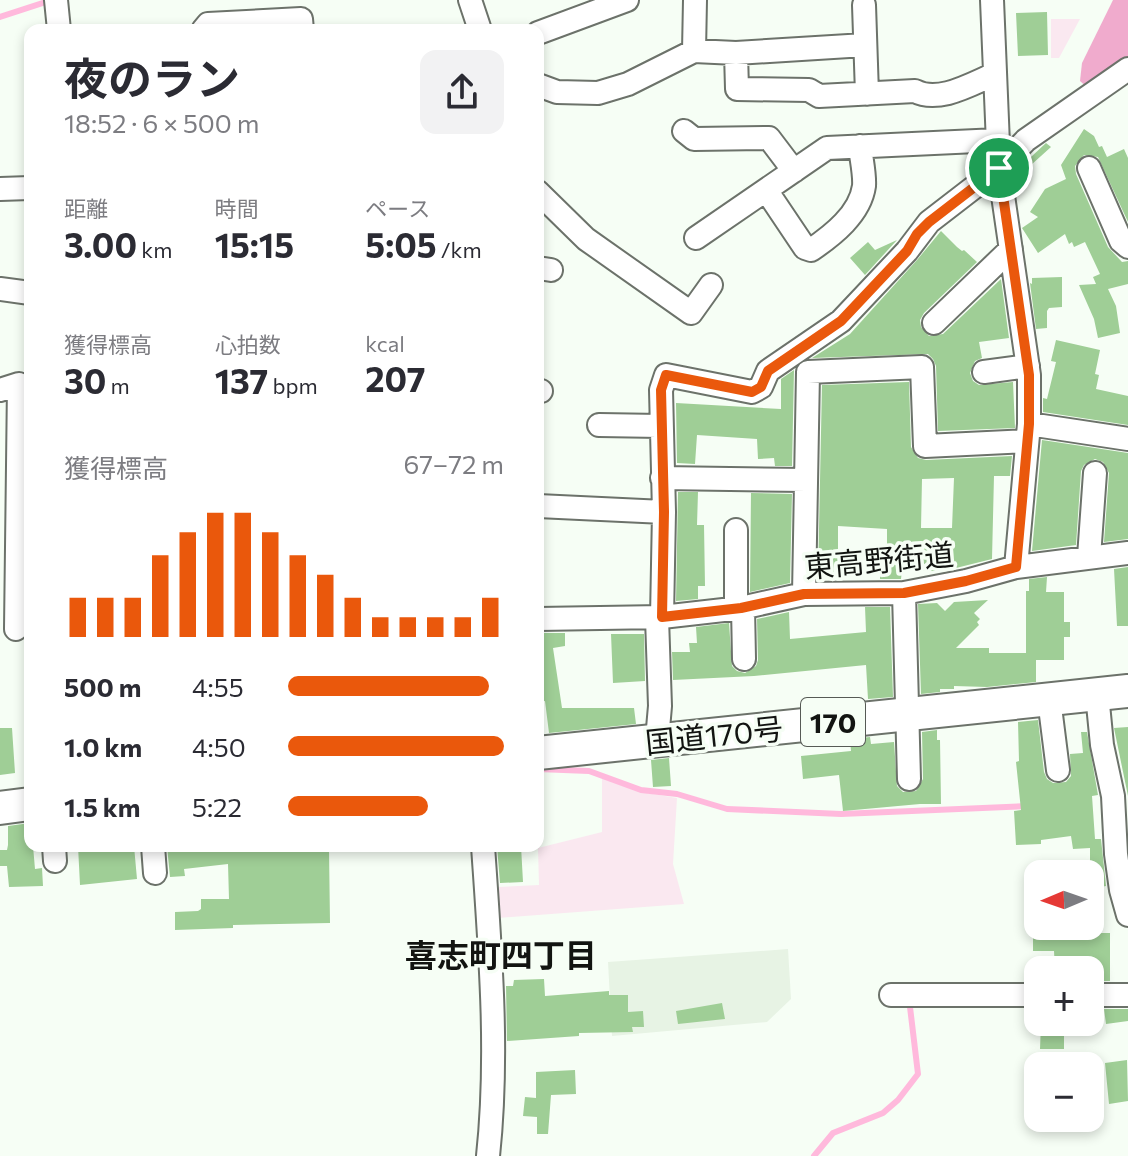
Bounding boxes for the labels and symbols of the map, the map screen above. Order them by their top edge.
pin [965,134,1033,202]
street label: 東高野街道 [803,534,955,584]
road number: 170 [801,698,865,746]
street label: 国道170号 [643,708,785,760]
north arrow [1024,860,1104,940]
district label: 喜志町四丁目 [405,934,597,974]

